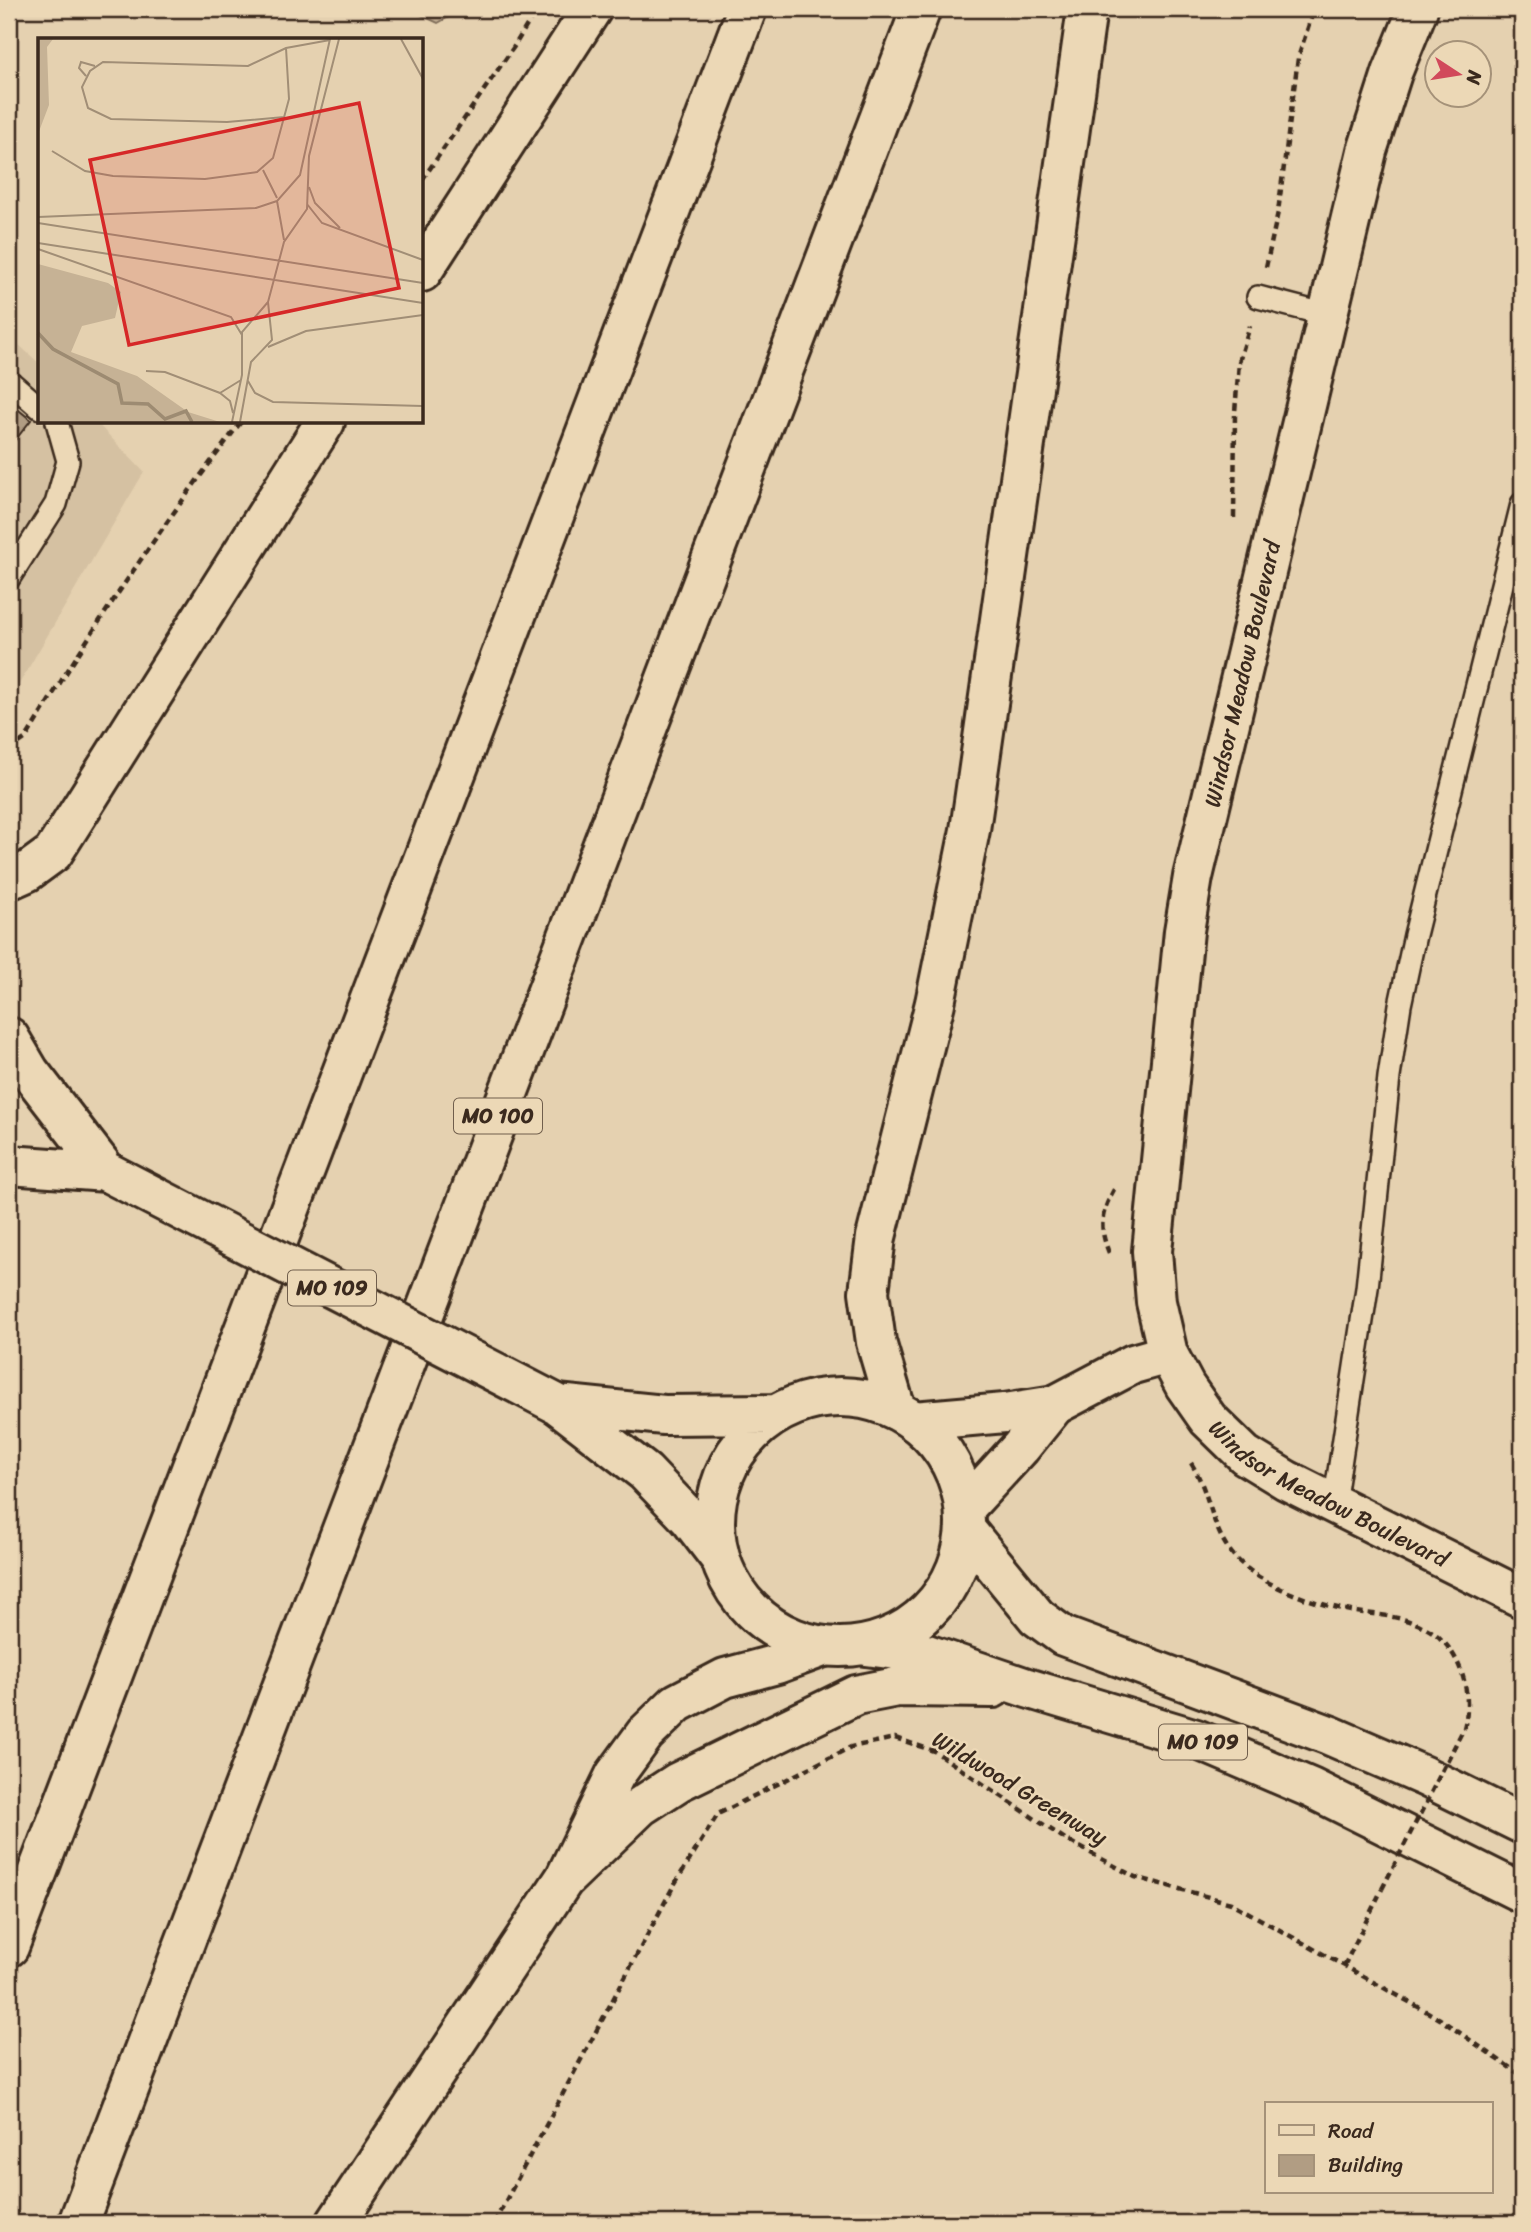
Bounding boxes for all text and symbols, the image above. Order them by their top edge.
inset map [38,38,424,424]
north arrow [1422,38,1492,108]
text: N [1456,67,1492,88]
street label: Windsor Meadow Boulevard [1192,535,1294,812]
road number: MO 100 [454,1098,542,1134]
road number: MO 109 [288,1270,376,1306]
street label: Windsor Meadow Boulevard [1198,1409,1457,1580]
street label: Wildwood Greenway [924,1720,1116,1857]
road number: MO 109 [1159,1724,1247,1760]
legend [1265,2102,1492,2194]
text: Road [1328,2112,1375,2150]
text: Building [1328,2146,1404,2184]

